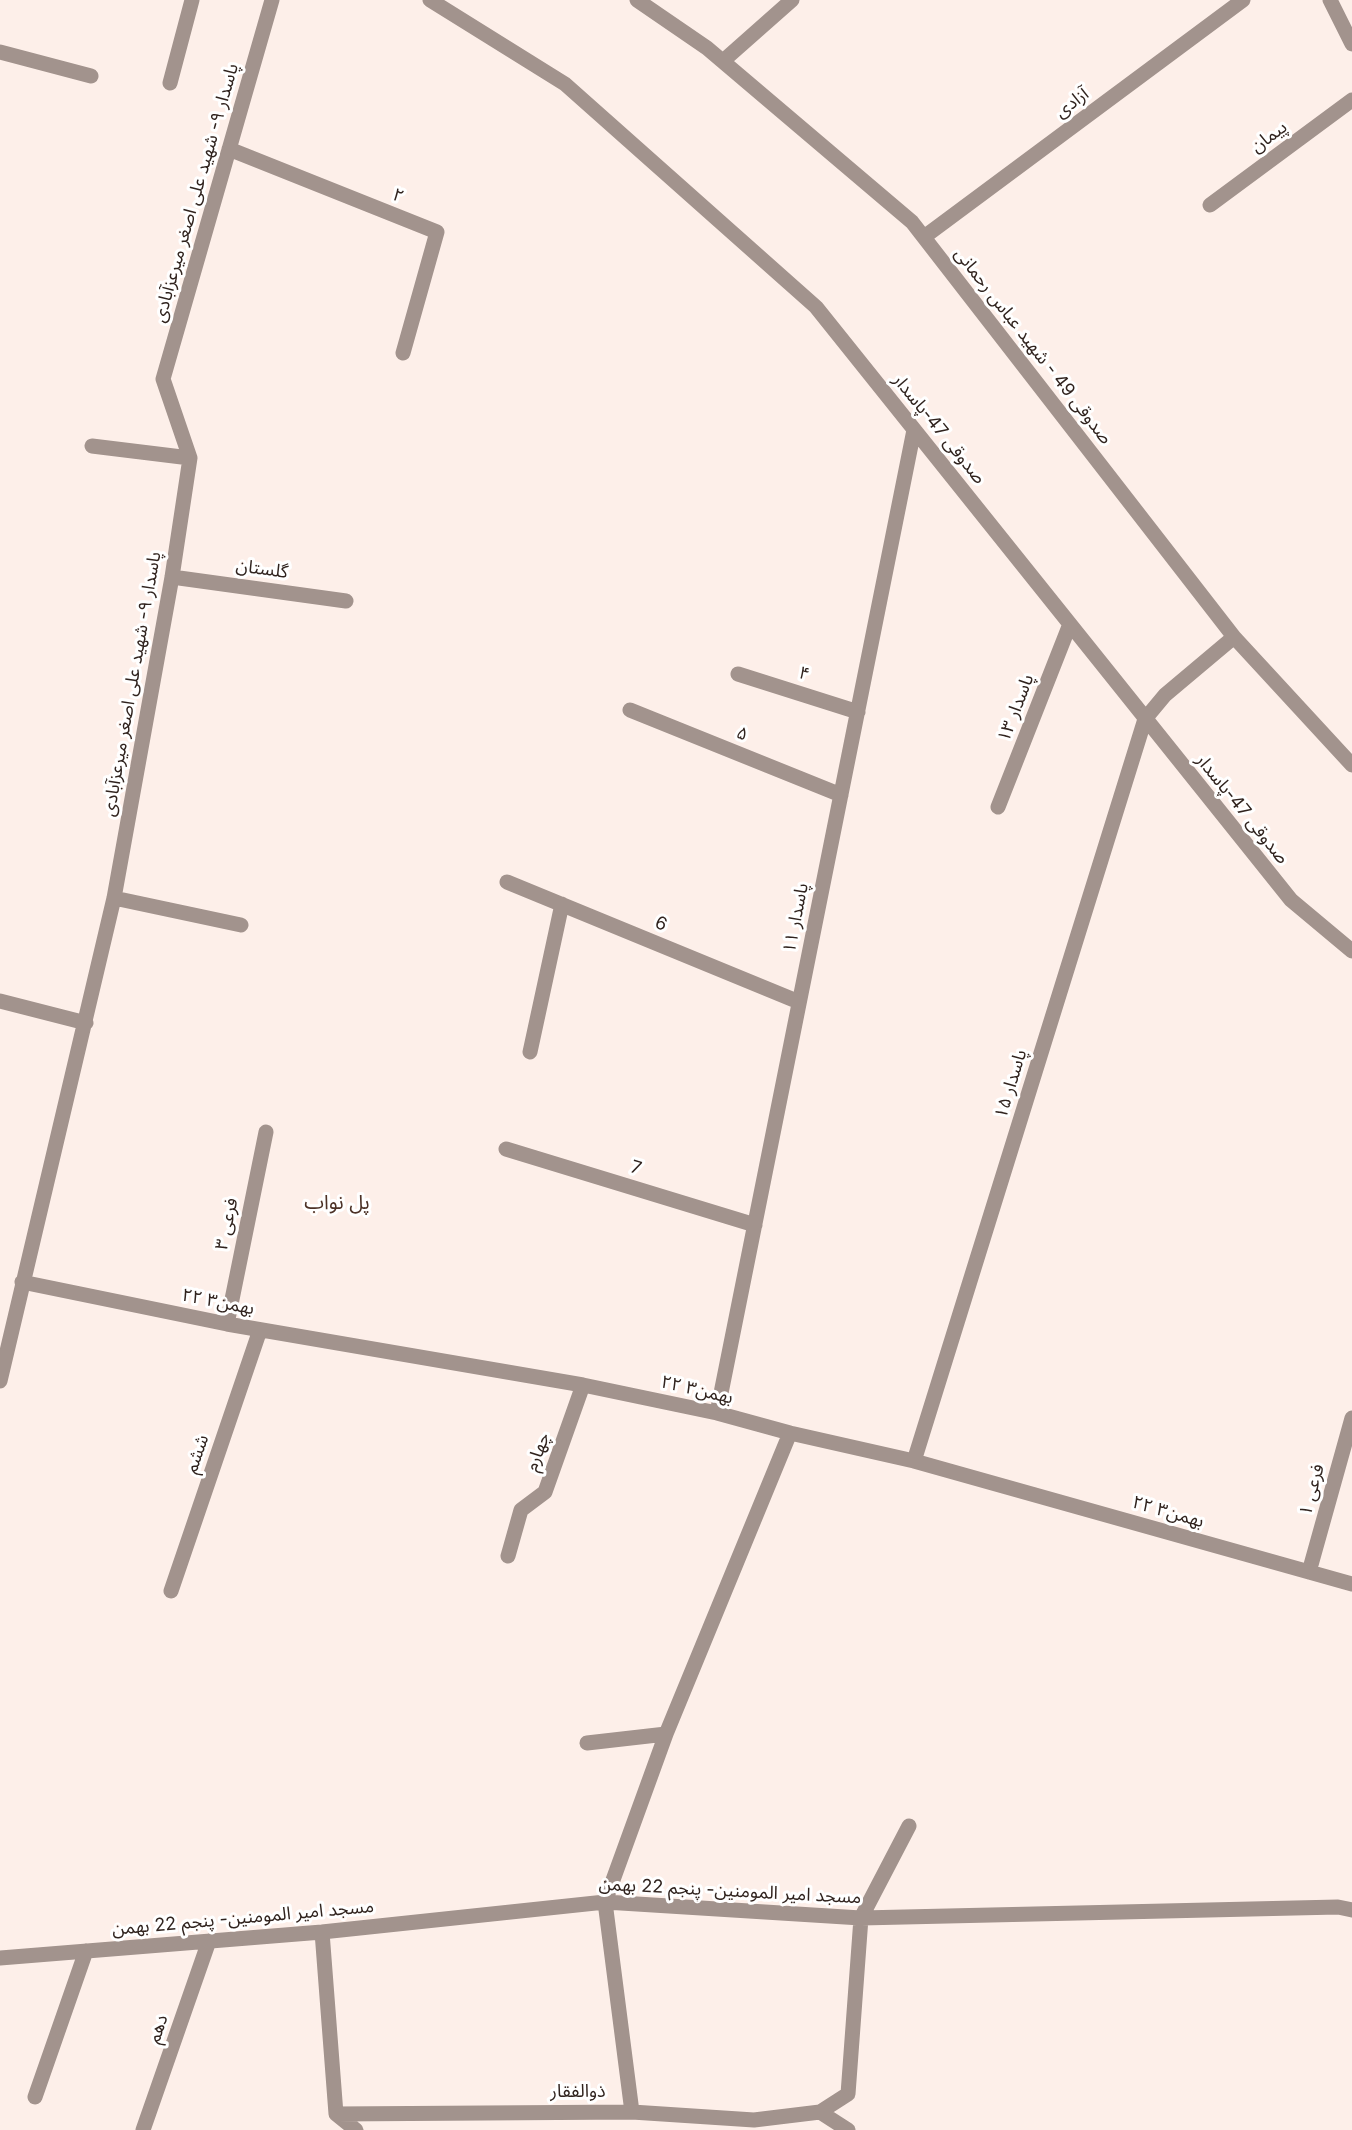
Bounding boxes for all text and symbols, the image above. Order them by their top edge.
street label: پاسدار ۹- شهید علی اصغر میرعزآبادی [149,61,243,325]
street label: آزادی [1051,83,1093,123]
street label: پیمان [1247,116,1291,158]
street label: ۲ [389,184,407,208]
street label: صدوقی 49 - شهید عباس رحمانی [950,243,1116,449]
street label: صدوقی 47-پاسدار [888,370,990,488]
street label: پاسدار ۹- شهید علی اصغر میرعزآبادی [98,550,166,818]
street label: گلستان [235,555,289,583]
street label: ۴ [796,662,812,686]
street label: پاسدار ۱۳ [993,671,1039,745]
street label: ۵ [733,722,751,746]
street label: صدوقی 47-پاسدار [1191,750,1293,868]
street label: پاسدار ۱۱ [779,881,813,955]
street label: 6 [652,912,670,936]
street label: پاسدار ۱۵ [990,1047,1032,1121]
street label: 7 [628,1156,644,1180]
district label: پل نواب [304,1191,370,1215]
street label: فرعی ۳ [211,1196,243,1252]
street label: ۲۲ بهمن۳ [180,1284,256,1320]
street label: ۲۲ بهمن۳ [659,1371,735,1409]
street label: چهارم [521,1430,555,1474]
street label: ششم [180,1432,214,1476]
street label: فرعی ۱ [1295,1462,1329,1518]
street label: ۲۲ بهمن۳ [1130,1491,1206,1533]
street label: مسجد امیر المومنین- پنجم 22 بهمن [598,1873,862,1909]
street label: مسجد امیر المومنین- پنجم 22 بهمن [111,1896,375,1940]
street label: دهم [143,2012,173,2046]
street label: ذوالفقار [550,2081,606,2103]

